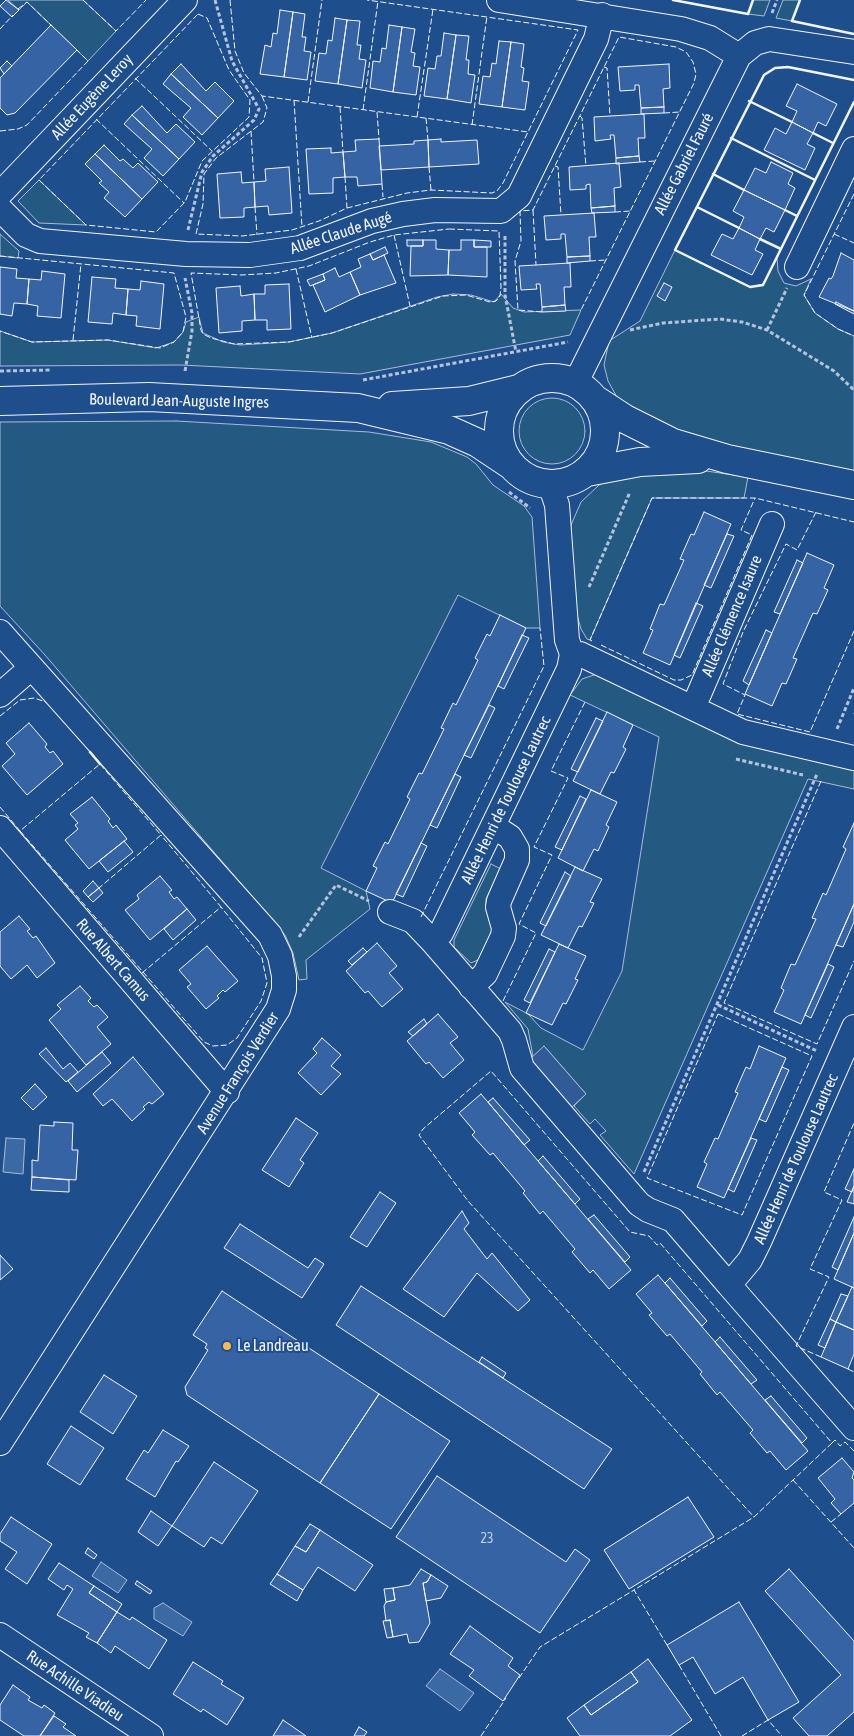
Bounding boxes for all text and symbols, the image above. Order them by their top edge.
street label: Allée Eugène Leroy [47,50,137,144]
street label: Allée Gabriel Fauré [650,110,718,218]
street label: Allée Claude Augé [288,208,394,258]
street label: Boulevard Jean-Auguste Ingres [89,390,269,412]
street label: Allée Clémence Isaure [698,552,766,680]
street label: Allée Henri de Toulouse Lautrec [457,713,555,887]
street label: Rue Albert Camus [72,915,154,1005]
street label: Avenue François Verdier [193,1009,283,1137]
street label: Allée Henri de Toulouse Lautrec [750,1071,842,1247]
place label: Le Landreau [237,1336,309,1356]
marker: Le Landreau [221,1340,233,1352]
house number: 23 [480,1531,494,1547]
street label: Rue Achille Viadieu [23,1646,127,1726]

